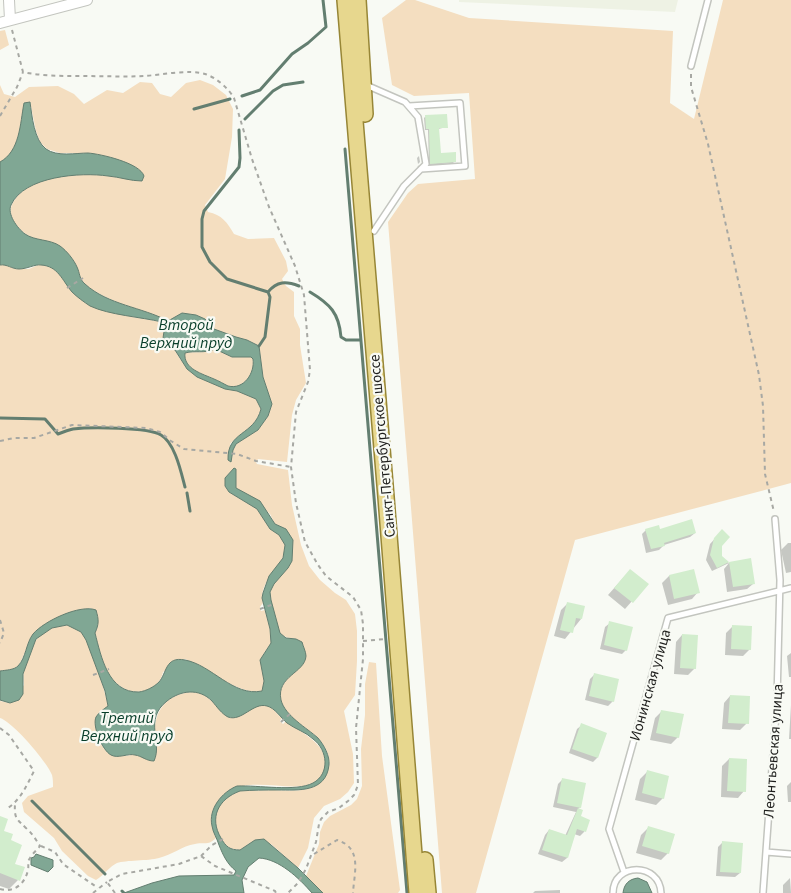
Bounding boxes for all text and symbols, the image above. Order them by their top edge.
water label: Второй Верхний пруд [140,314,232,354]
street label: Санкт-Петербургское шоссе [364,354,401,538]
street label: Ионинская улица [625,627,676,743]
street label: Леонтьевская улица [758,683,789,819]
water label: Третий Верхний пруд [81,707,173,747]

